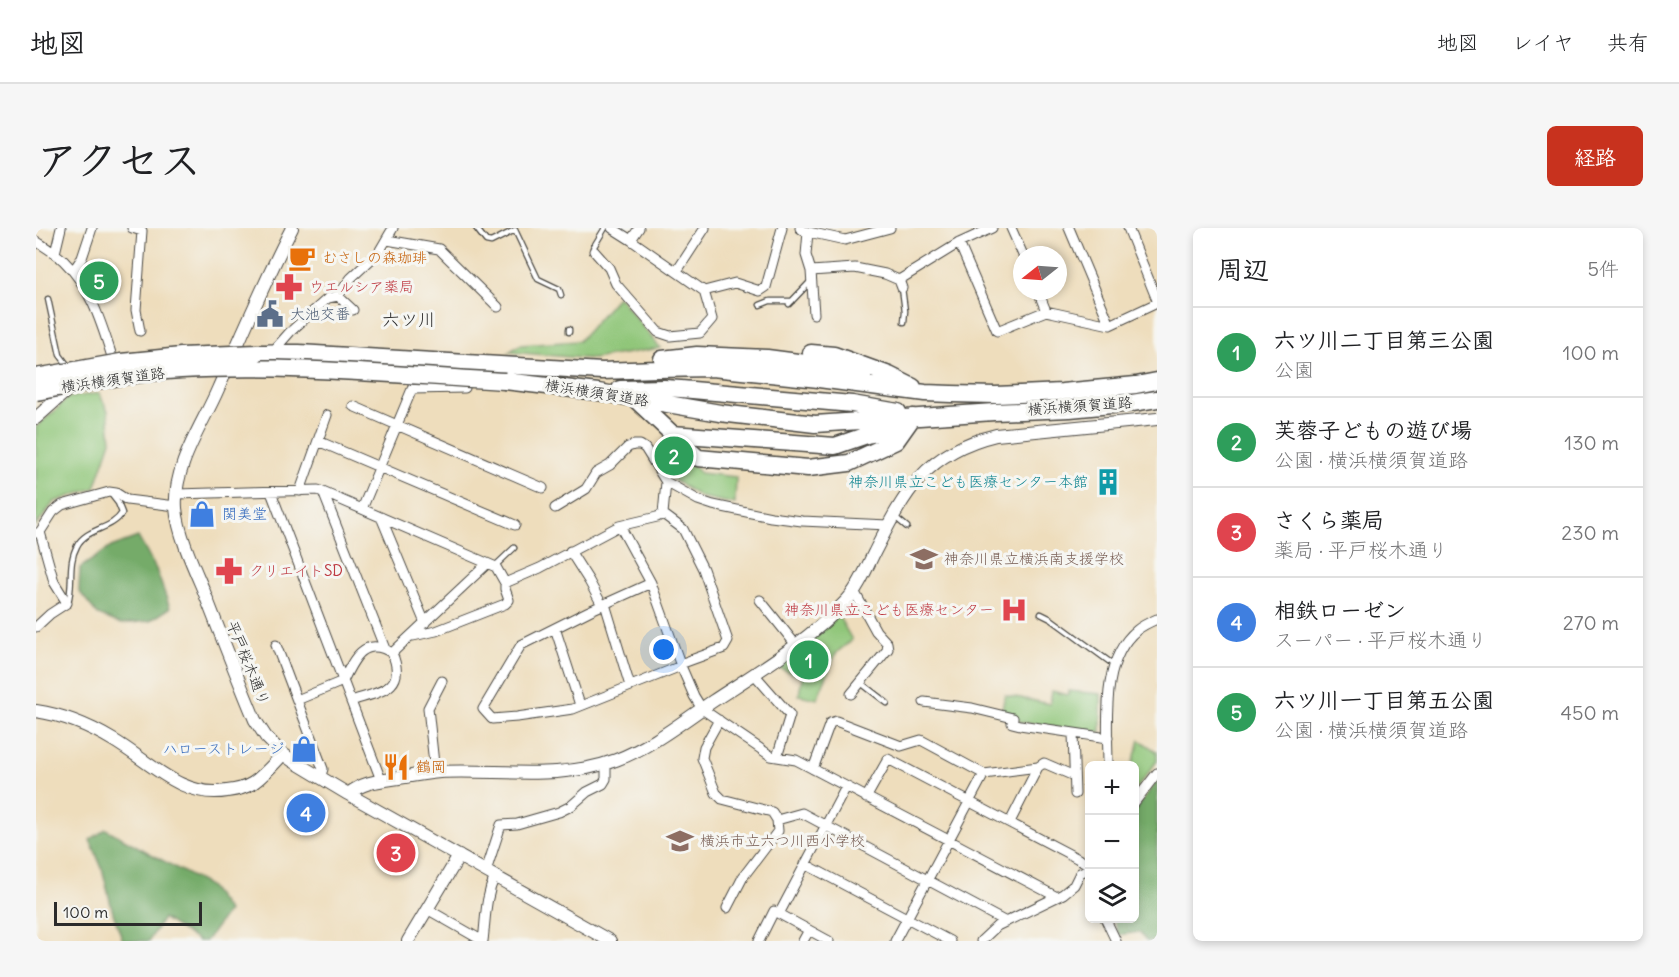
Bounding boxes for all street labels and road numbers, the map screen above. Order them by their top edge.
street label: 横浜横須賀道路 [60,363,166,396]
street label: 横浜横須賀道路 [544,375,650,410]
street label: 横浜横須賀道路 [1027,392,1133,419]
street label: 平戸桜木通り [223,618,274,708]

